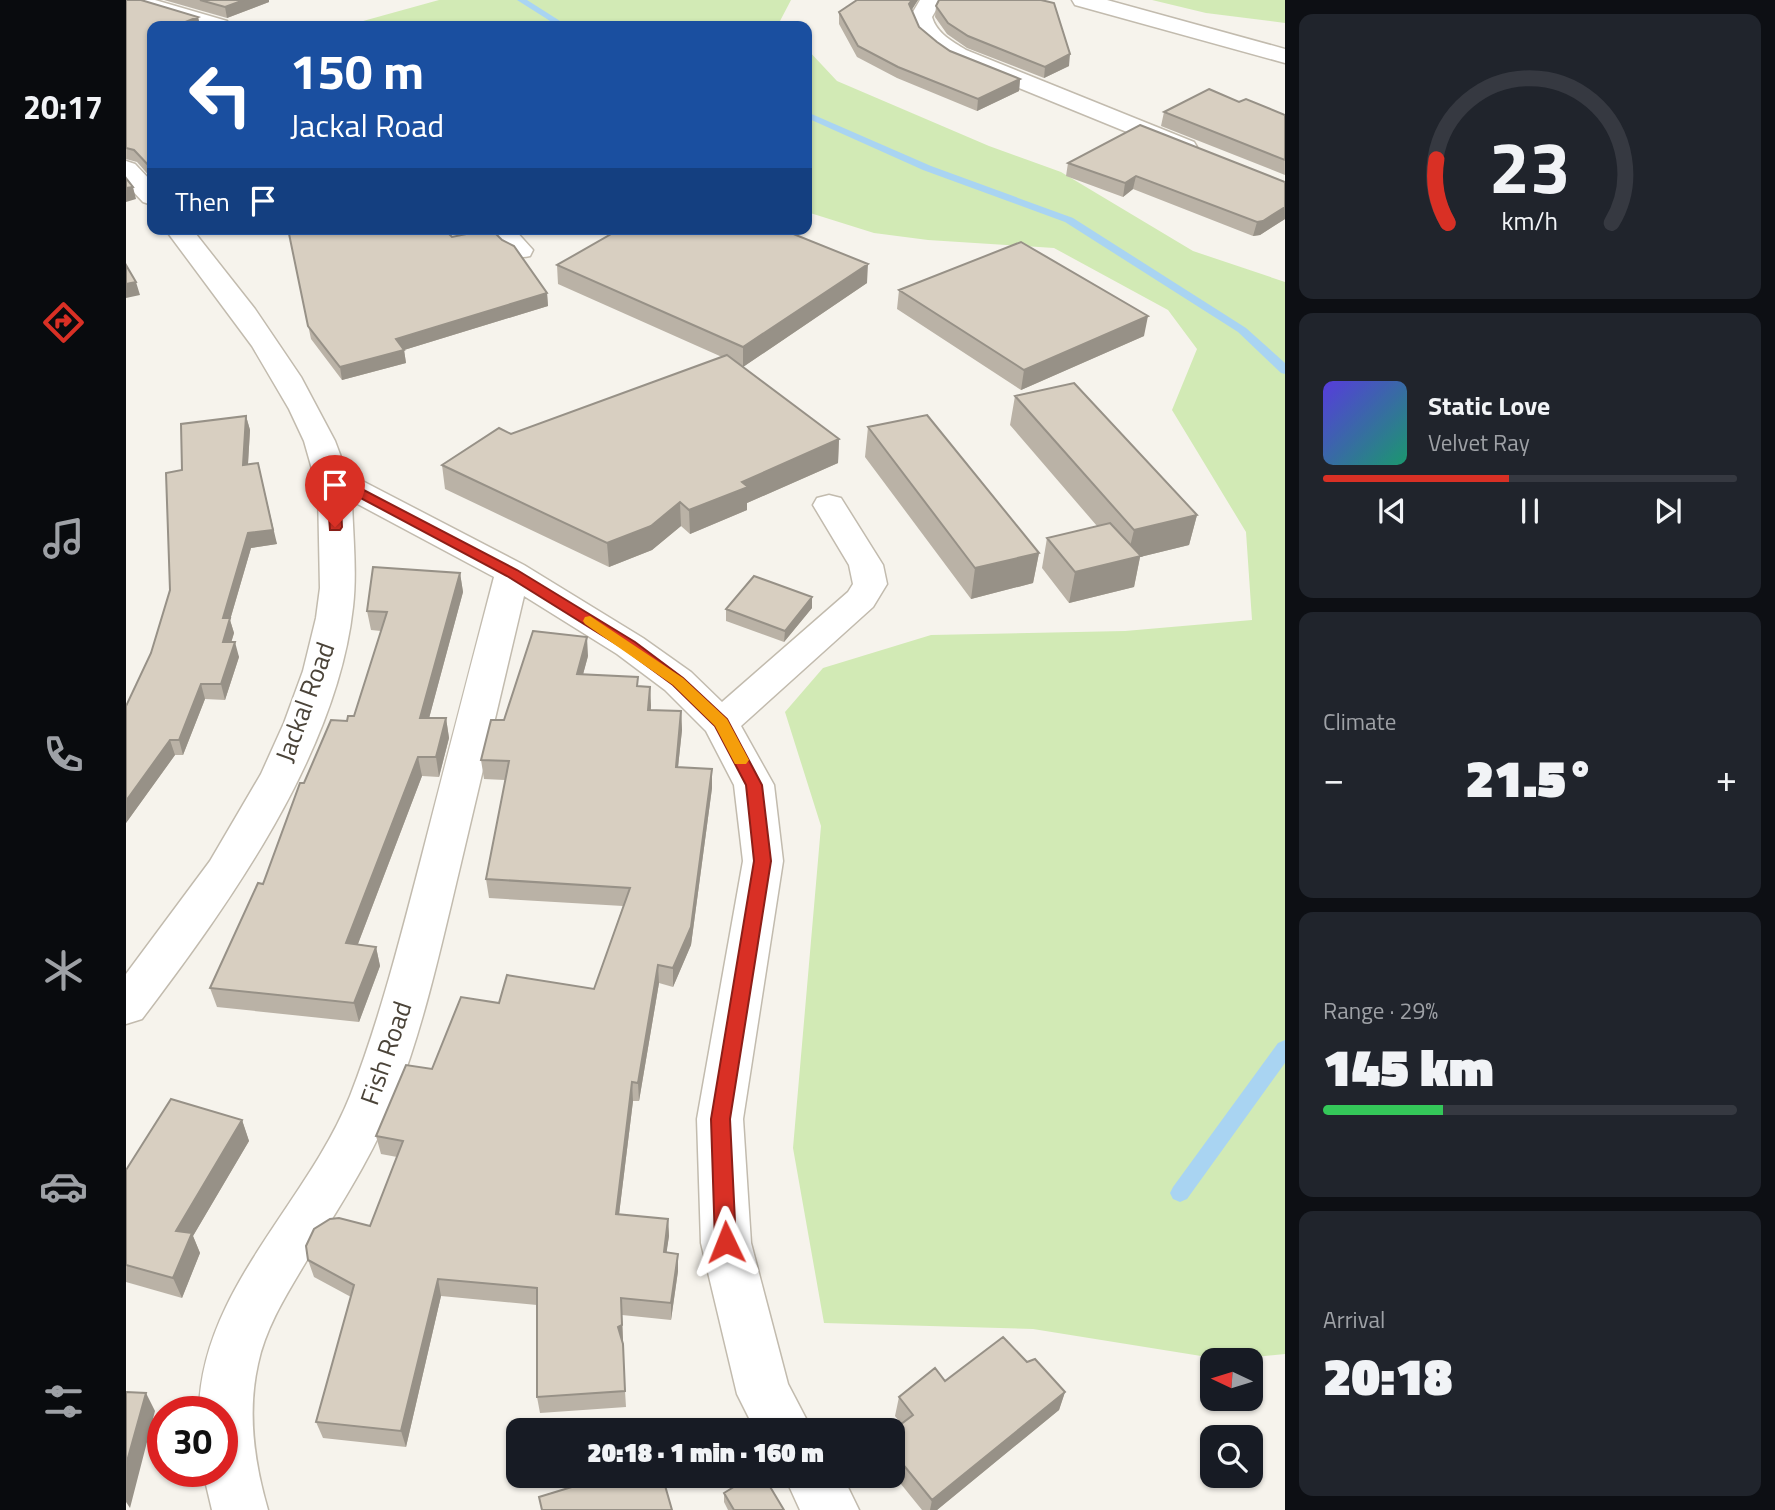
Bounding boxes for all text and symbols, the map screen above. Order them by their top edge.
text: 150 m [290,33,424,108]
icon: left [175,49,266,140]
text: 20:17 [23,83,103,131]
text: Jackal Road [290,101,444,149]
text: 23 [1489,111,1571,221]
text: Then [175,182,230,221]
icon: arrive [244,182,282,220]
text: km/h [1502,201,1558,239]
icon: directions [39,298,88,347]
text: Static Love [1428,386,1550,425]
text: Velvet Ray [1428,425,1530,460]
pin [305,455,365,527]
icon: arrive [316,466,354,504]
icon: previous [1373,492,1411,530]
icon: pause [1511,492,1549,530]
icon: next [1649,492,1687,530]
icon: music [39,514,88,563]
street label: Jackal Road [265,636,344,767]
text: Climate [1323,704,1396,739]
icon: phone [39,730,88,779]
text: 21.5° [1465,738,1595,817]
text: − [1323,749,1344,807]
text: + [1716,749,1737,807]
icon: climate [39,946,88,995]
text: Range · 29% [1323,993,1438,1028]
street label: Fish Road [350,996,421,1110]
text: 145 km [1323,1027,1494,1106]
icon: car [39,1162,88,1211]
position arrow [689,1205,763,1279]
text: Arrival [1323,1302,1385,1337]
text: 20:18 [1323,1336,1452,1415]
north arrow [1200,1348,1264,1410]
map controls [1200,1348,1263,1488]
icon: filters [39,1377,88,1426]
speed limit sign: 30 [147,1396,238,1487]
button: search [1200,1425,1263,1488]
text: 20:18 · 1 min · 160 m [587,1433,824,1472]

